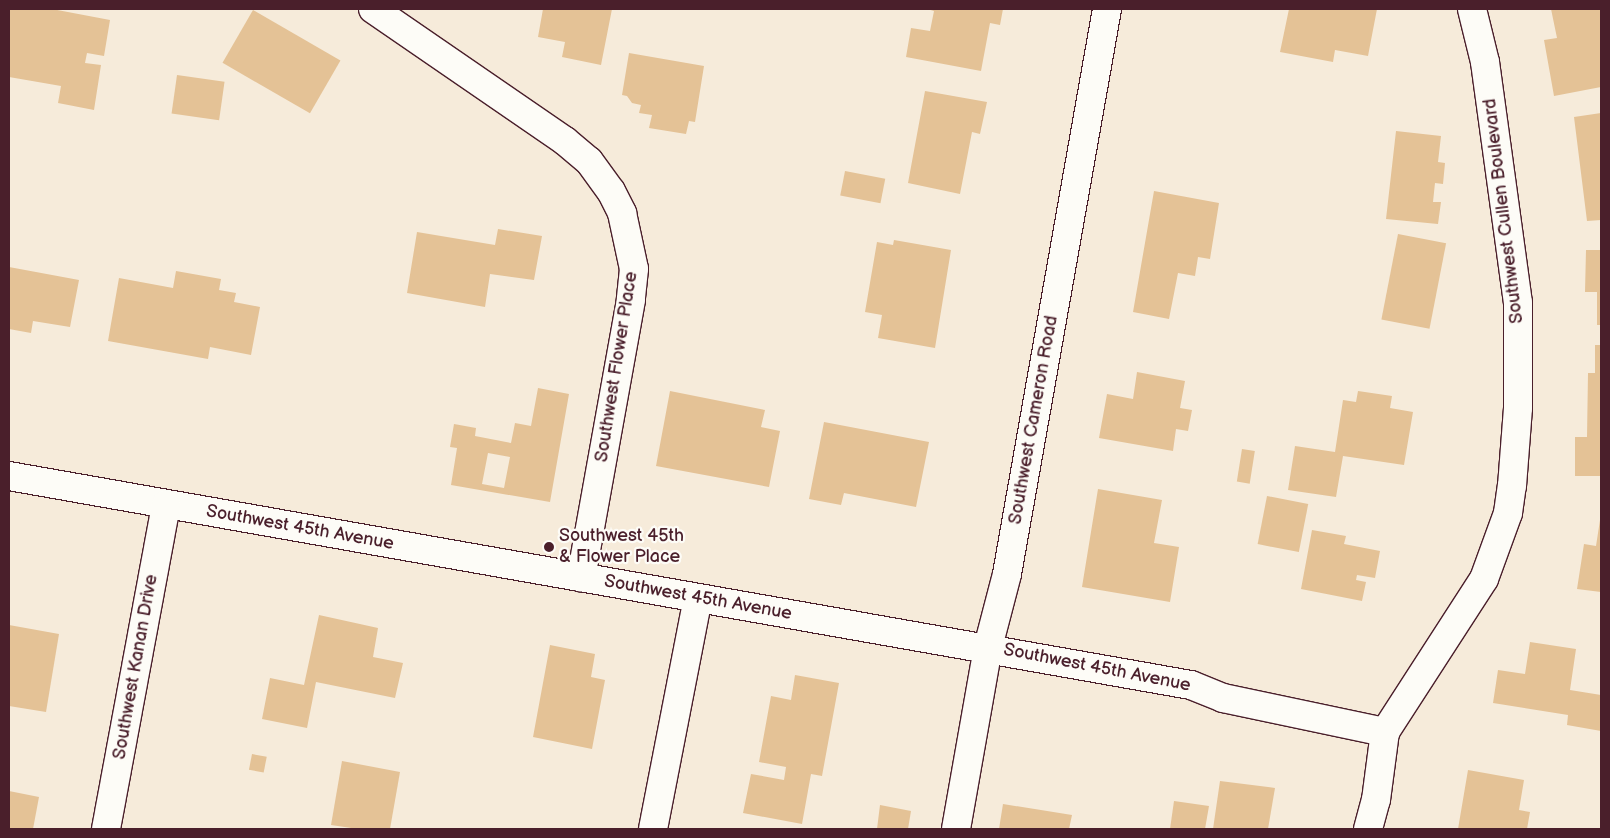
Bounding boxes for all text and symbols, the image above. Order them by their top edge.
street label: Southwest Cullen Boulevard [1479,97,1529,325]
street label: Southwest Flower Place [591,270,643,464]
street label: Southwest Cameron Road [1005,314,1063,526]
street label: Southwest 45th Avenue [204,501,396,555]
place label: Southwest 45th & Flower Place [559,526,684,568]
marker: Southwest 45th & Flower Place [543,541,555,553]
street label: Southwest 45th Avenue [602,571,794,625]
street label: Southwest Kanan Drive [109,573,163,761]
street label: Southwest 45th Avenue [1002,639,1192,697]

